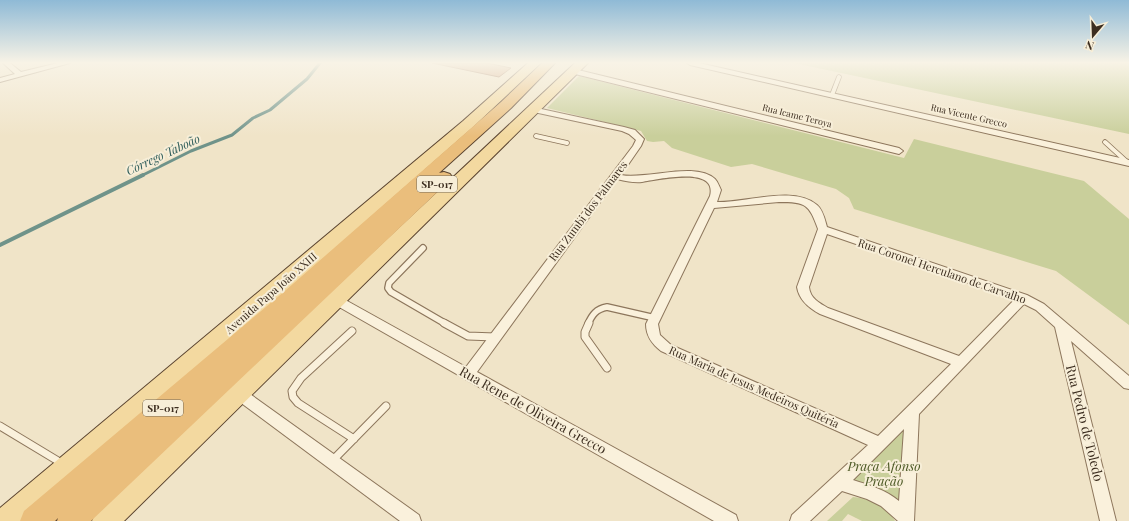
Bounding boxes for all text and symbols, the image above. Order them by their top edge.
north arrow [1073,16,1113,56]
text: N [1083,38,1096,54]
street label: Rua Vicente Grecco [930,100,1009,130]
street label: Rua Icame Teroya [761,101,834,130]
water label: Córrego Taboão [123,130,202,178]
street label: Rua Zumbi dos Palmares [545,157,630,264]
road number: SP-017 [417,176,457,192]
street label: Rua Coronel Herculano de Carvalho [856,235,1028,306]
street label: Avenida Papa João XXIII [221,248,320,337]
street label: Rua Maria de Jesus Medeiros Quitéria [667,342,842,431]
street label: Rua Rene de Oliveira Grecco [457,362,610,457]
street label: Rua Pedro de Toledo [1063,363,1108,483]
road number: SP-017 [143,400,183,416]
park label: Praça Afonso Pração [847,457,920,489]

